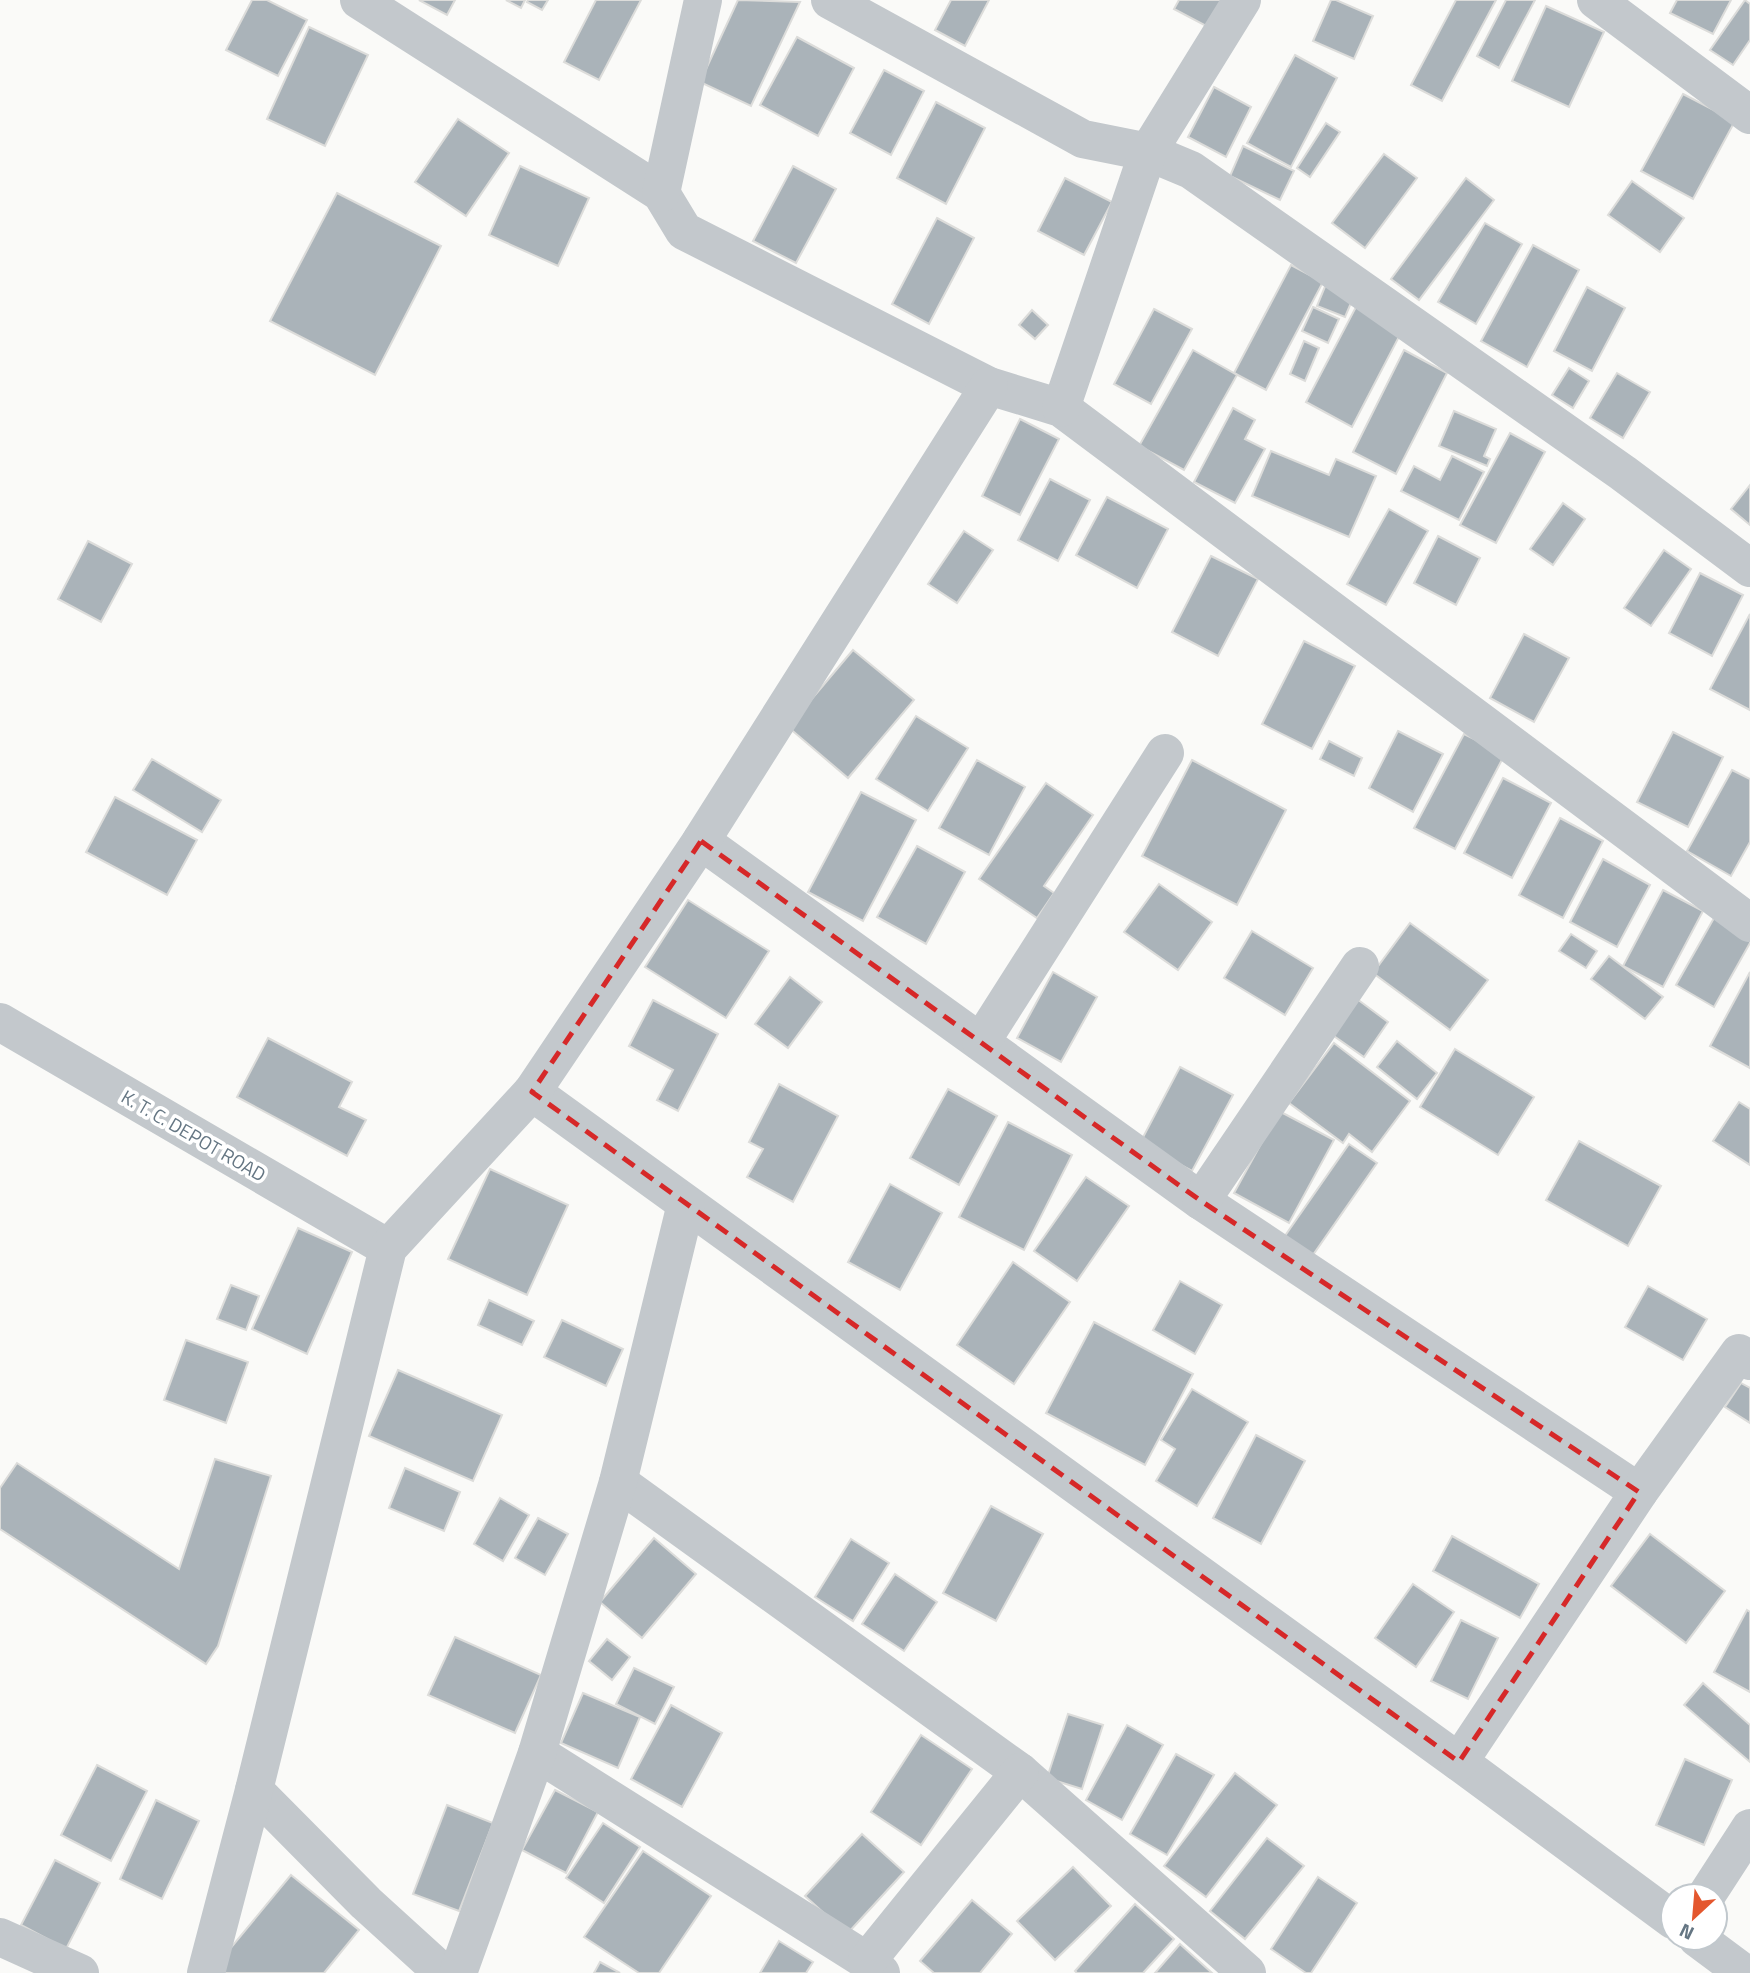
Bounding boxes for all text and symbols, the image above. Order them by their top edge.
street label: K. T. C. DEPOT ROAD [116,1082,272,1188]
north arrow [1659,1882,1729,1952]
text: N [1674,1917,1699,1949]

